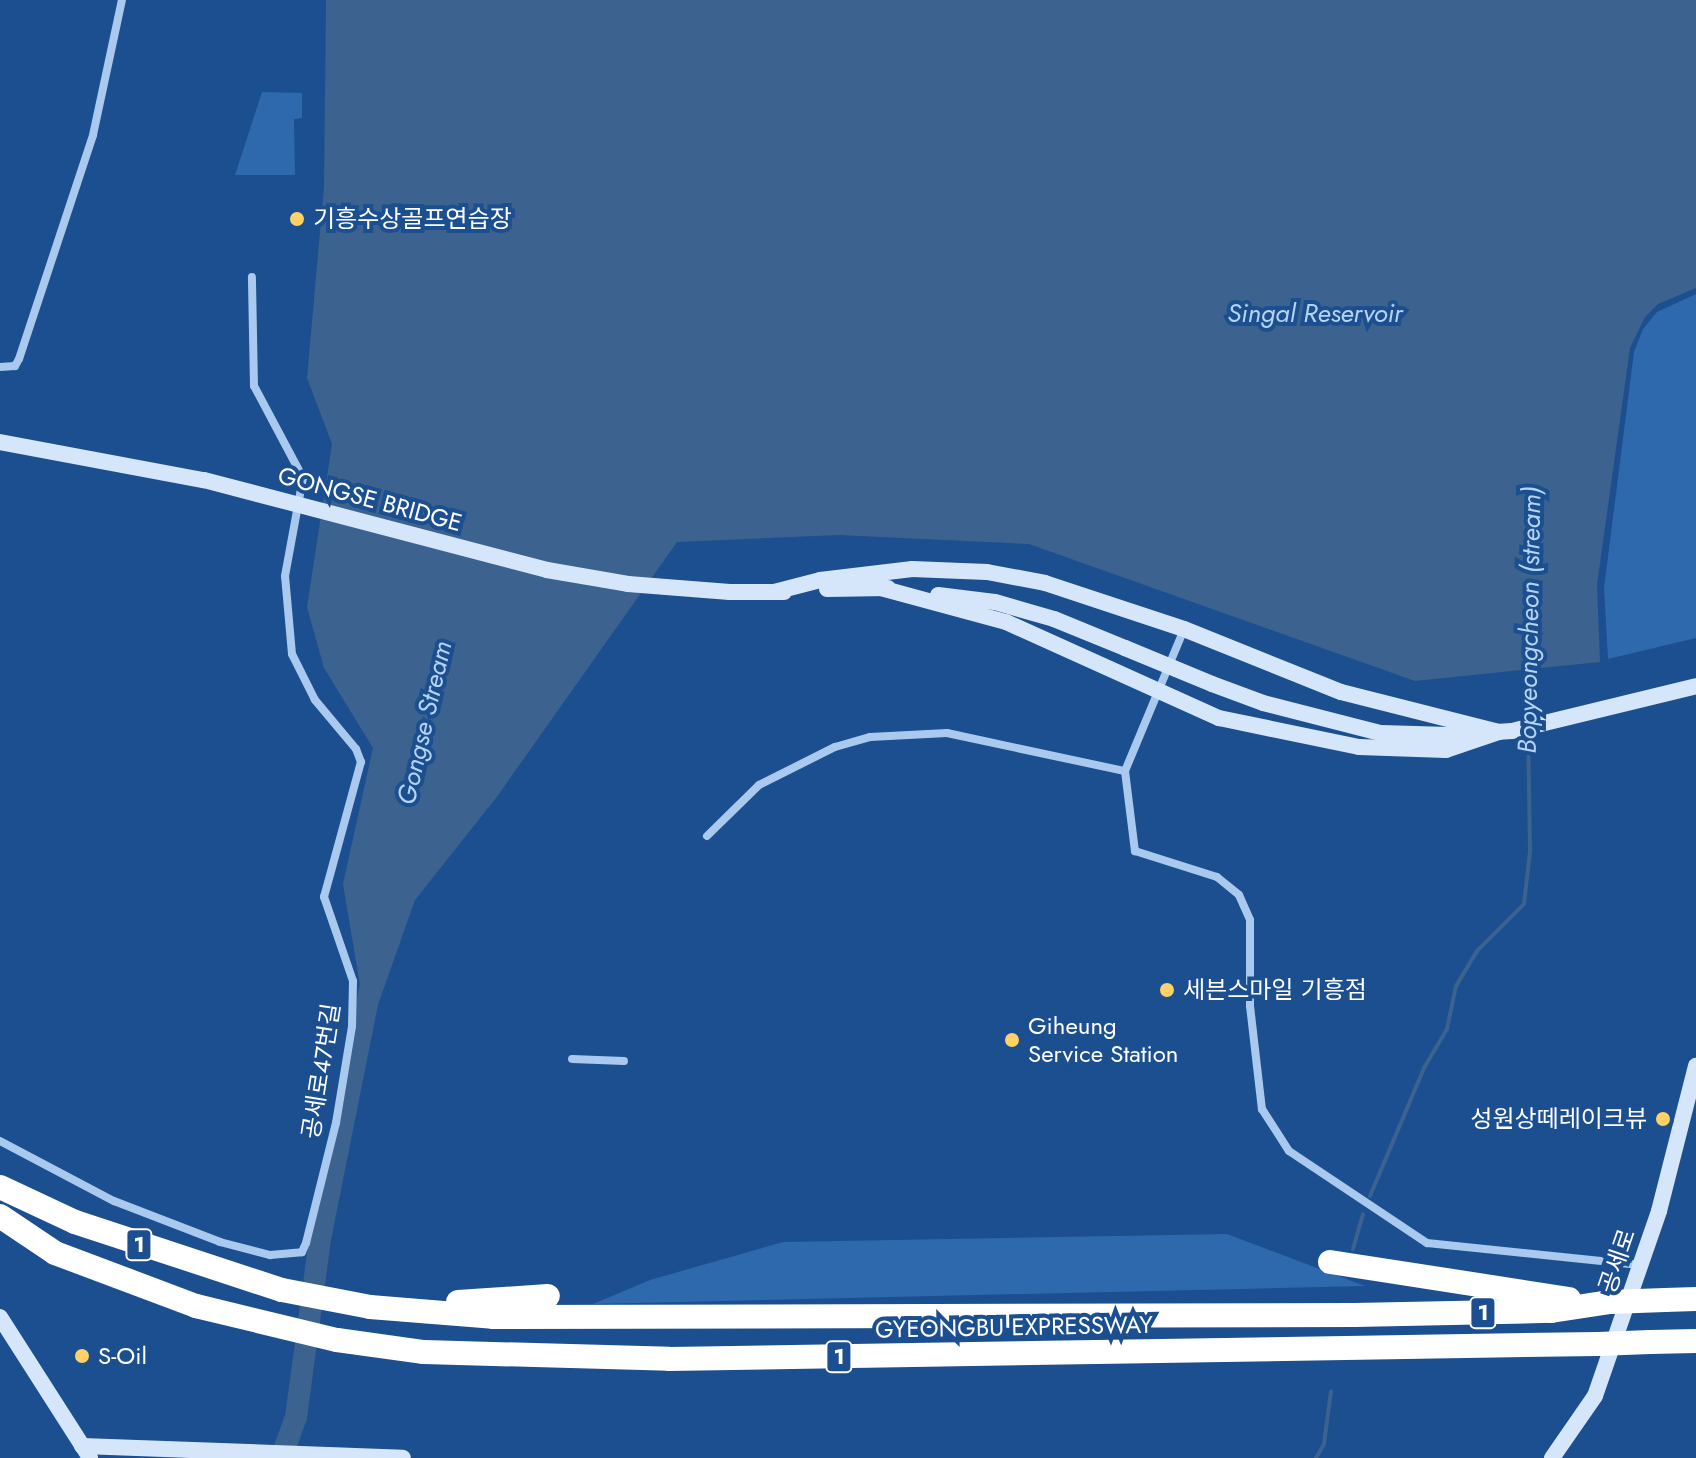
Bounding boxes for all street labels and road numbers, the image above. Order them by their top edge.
street label: GONGSE BRIDGE [275,461,465,537]
street label: 공세로47번길 [296,1001,346,1141]
street label: 공세로 [1593,1225,1641,1297]
road number: 1 [125,1227,153,1263]
road number: 1 [1469,1295,1497,1331]
street label: GYEONGBU EXPRESSWAY [875,1310,1153,1344]
road number: 1 [825,1339,853,1375]

